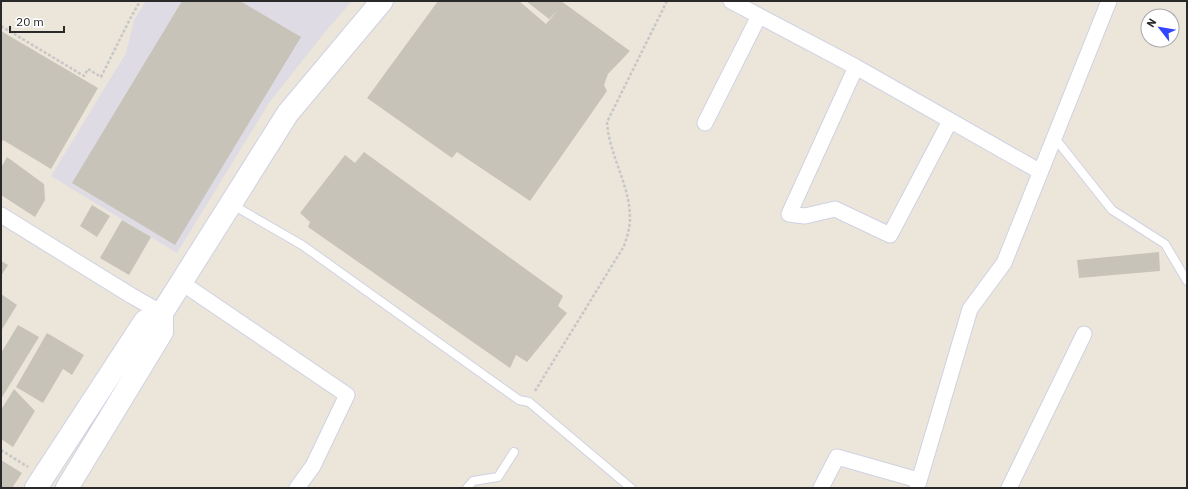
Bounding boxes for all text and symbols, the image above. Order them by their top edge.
scale bar [10,8,64,34]
north arrow [1140,8,1180,48]
text: 20 m [16,14,44,29]
text: N [1143,16,1159,30]

